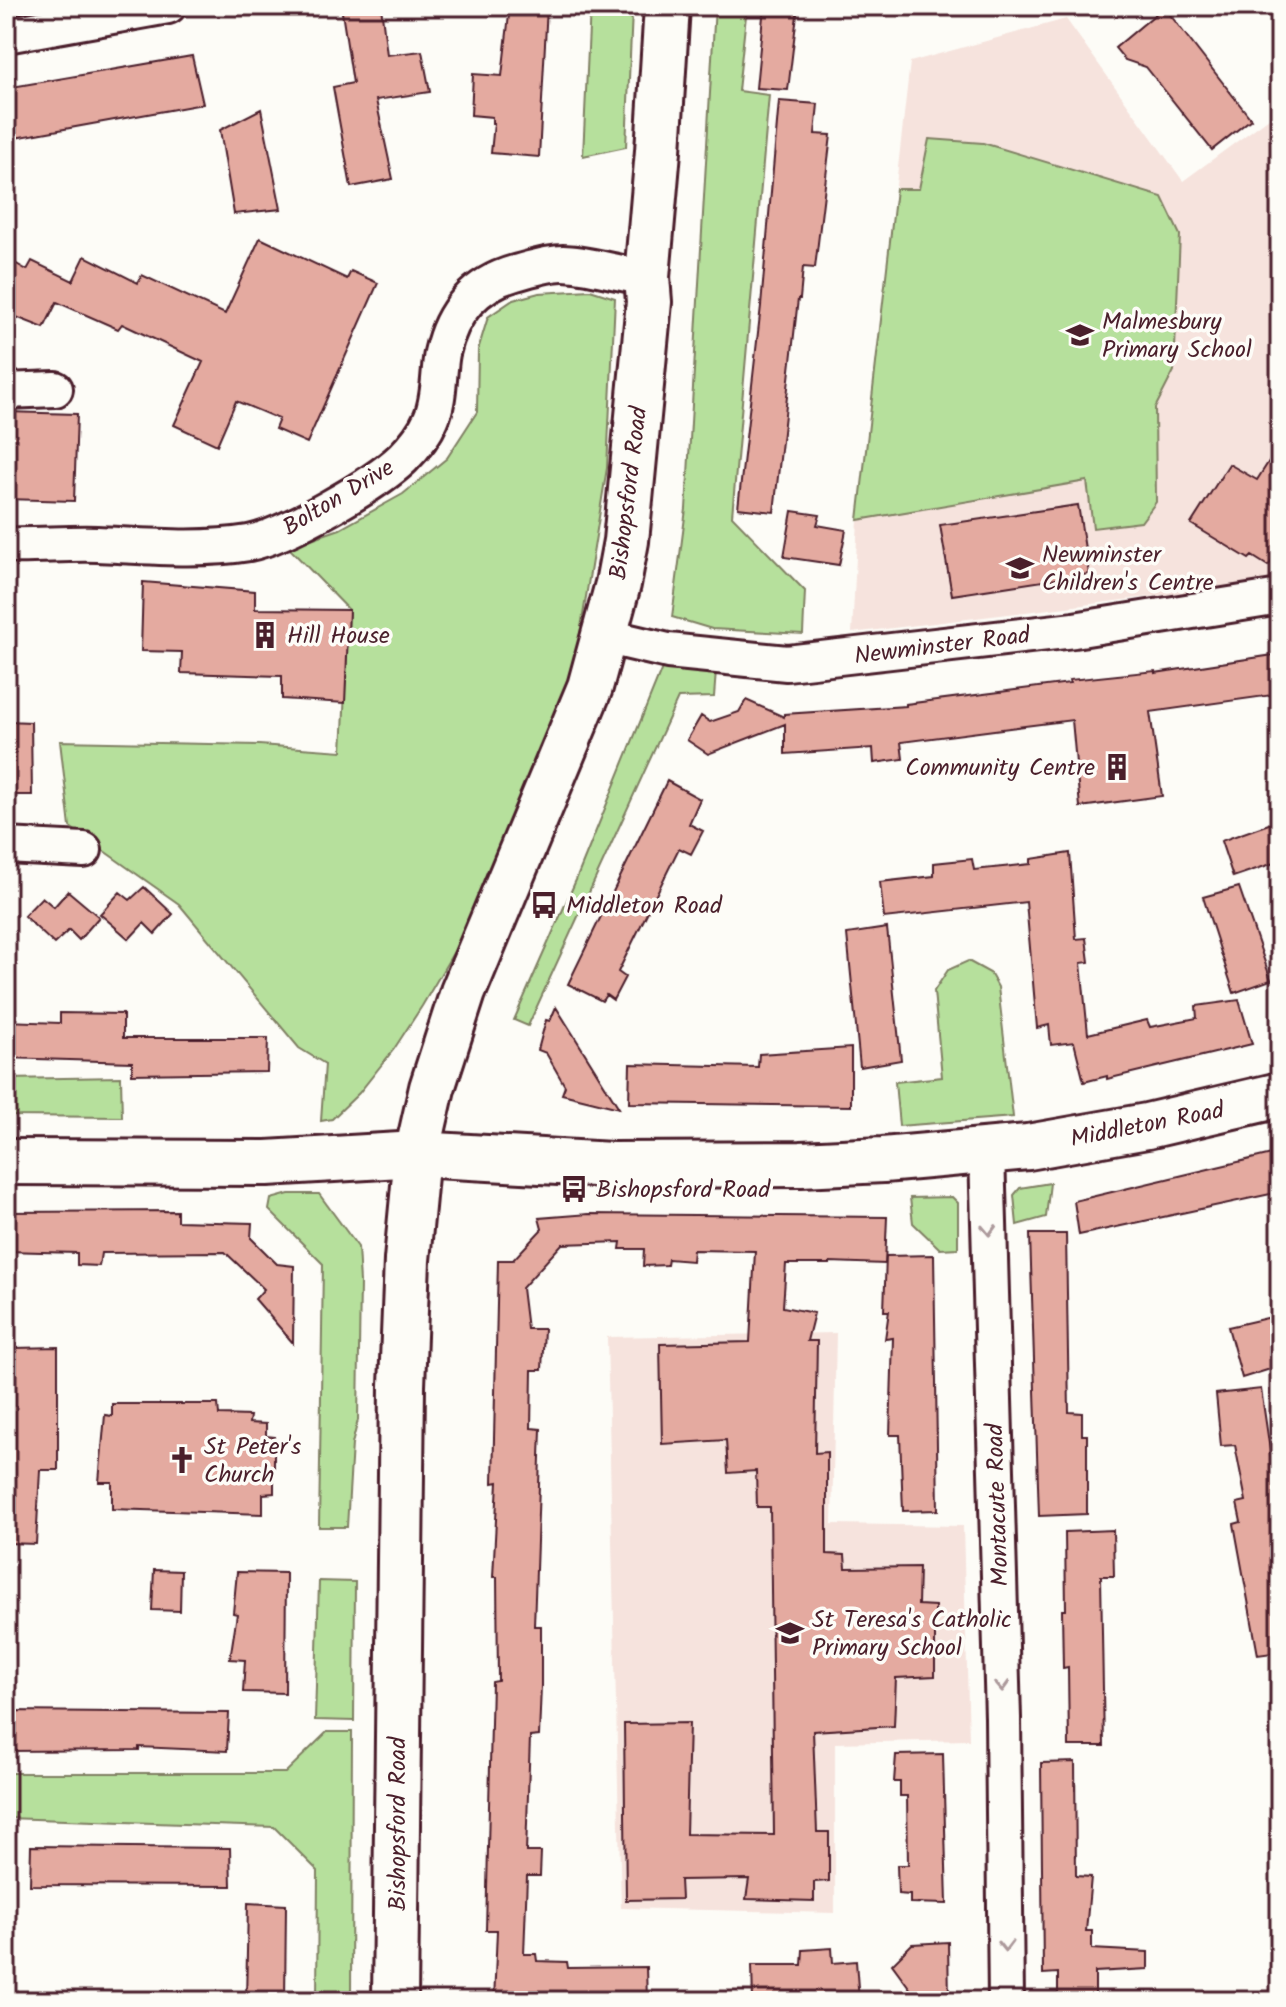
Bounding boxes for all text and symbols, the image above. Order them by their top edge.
place label: Malmesbury Primary School [1102,303,1252,370]
school or university icon: Malmesbury Primary School [1065,320,1095,350]
street label: Bishopsford Road [600,403,660,582]
street label: Bolton Drive [275,449,402,547]
place label: Newminster Children's Centre [1042,536,1214,603]
school or university icon: Newminster Children's Centre [1005,553,1035,583]
street label: Newminster Road [852,616,1033,677]
place label: Hill House [287,617,390,656]
building icon: Hill House [250,620,280,650]
place label: Community Centre [905,749,1095,788]
building icon: Community Centre [1102,752,1132,782]
place label: Middleton Road [566,887,723,926]
bus stop icon: Middleton Road [529,890,559,920]
street label: Middleton Road [1067,1091,1229,1159]
place label: Bishopsford Road [596,1171,771,1210]
bus stop icon: Bishopsford Road [559,1174,589,1204]
one-way arrow [981,1224,998,1237]
street label: Montacute Road [976,1422,1021,1587]
place label: St Peter's Church [204,1428,301,1495]
church icon: St Peter's Church [167,1445,197,1475]
place label: St Teresa's Catholic Primary School [812,1601,1012,1668]
school or university icon: St Teresa's Catholic Primary School [775,1618,805,1648]
one-way arrow [993,1680,1010,1693]
street label: Bishopsford Road [379,1736,418,1911]
one-way arrow [997,1940,1014,1953]

